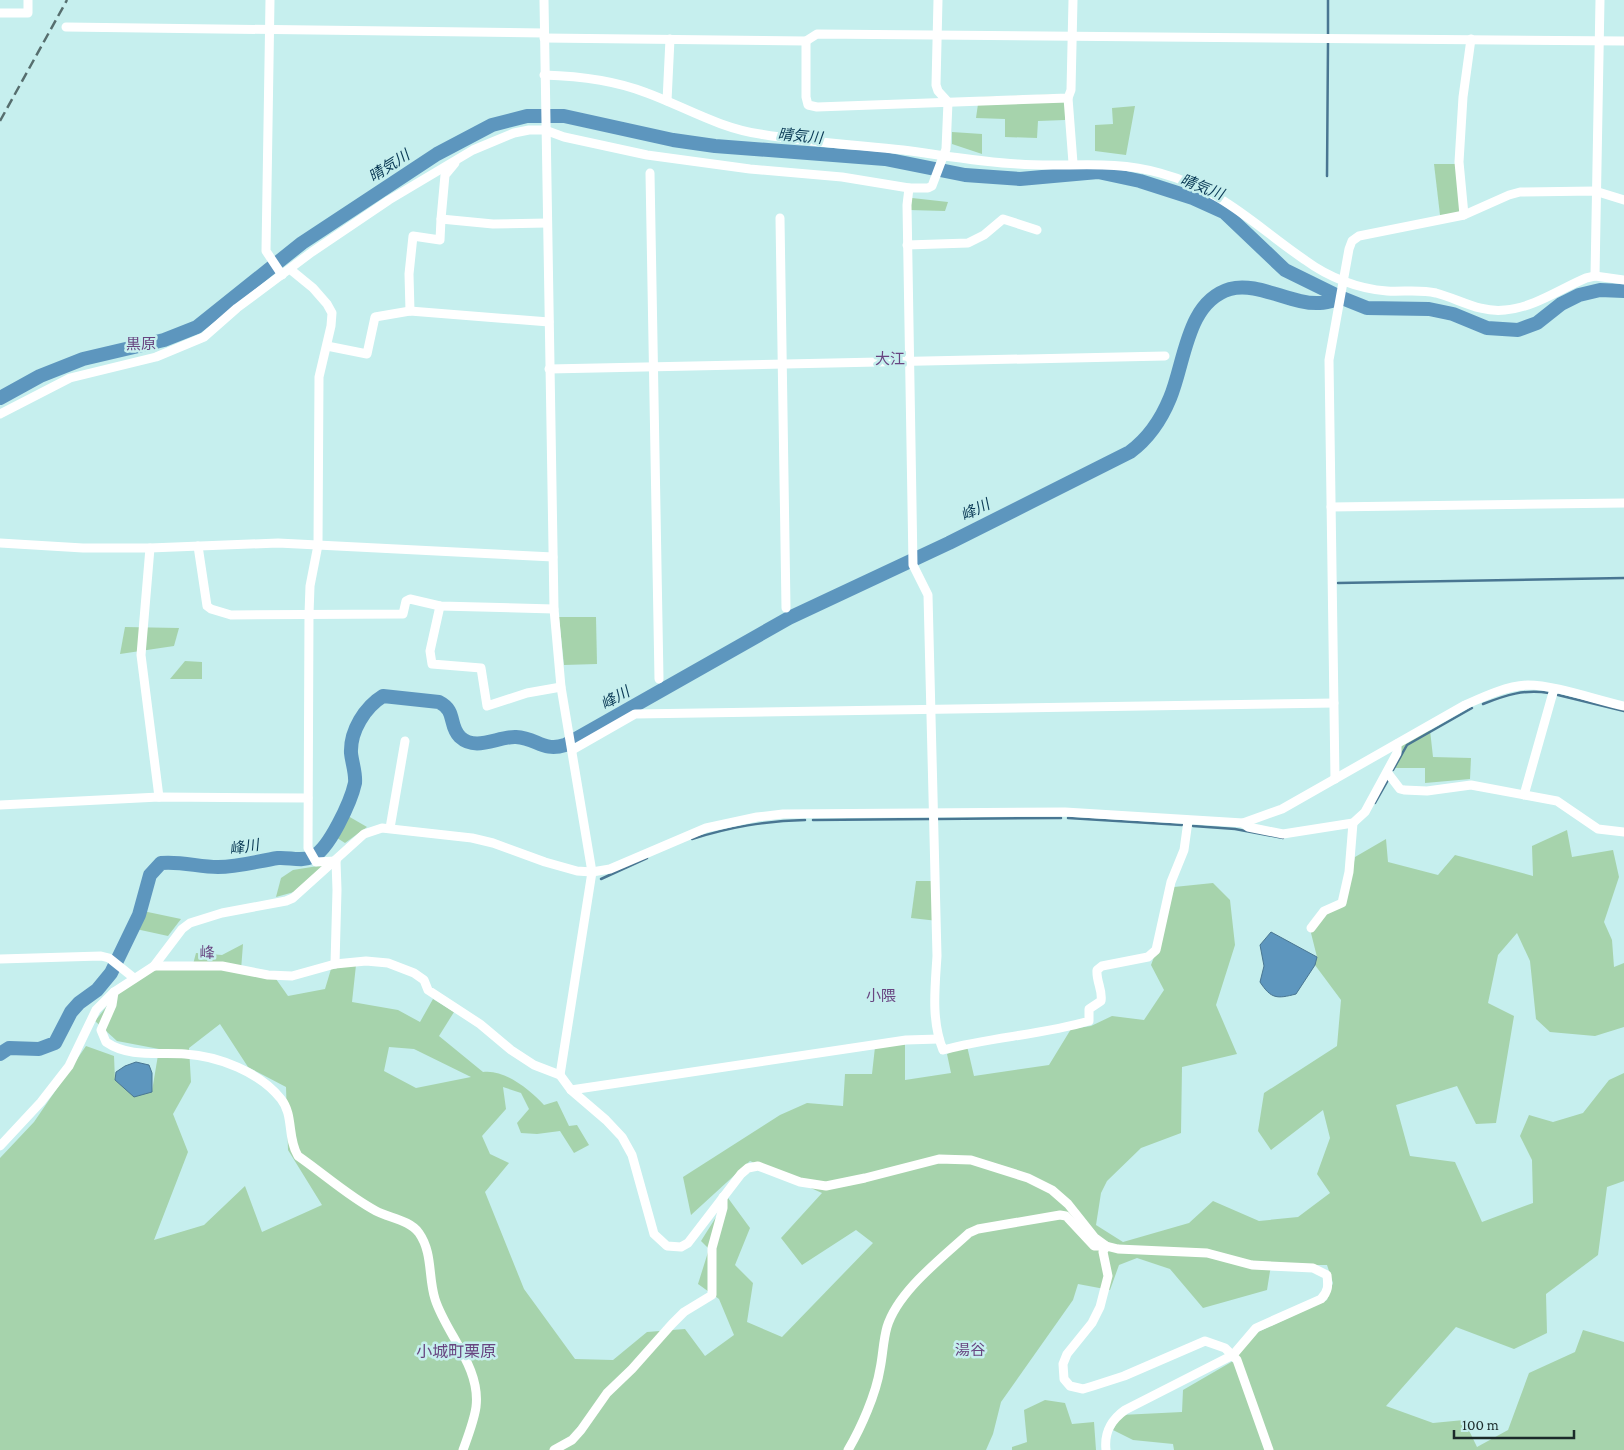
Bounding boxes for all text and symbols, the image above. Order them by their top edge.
water label: 晴気川 [777,126,825,146]
water label: 晴気川 [366,146,414,185]
water label: 晴気川 [1178,171,1228,203]
district label: 黒原 [126,336,156,352]
district label: 大江 [875,351,905,367]
water label: 峰川 [958,495,994,524]
water label: 峰川 [598,683,634,712]
water label: 峰川 [228,836,262,857]
district label: 峰 [199,944,215,961]
district label: 小隈 [866,988,896,1004]
district label: 湯谷 [955,1342,985,1358]
district label: 小城町栗原 [416,1343,496,1360]
scale bar [1454,1408,1574,1440]
text: 100 m [1462,1417,1499,1433]

